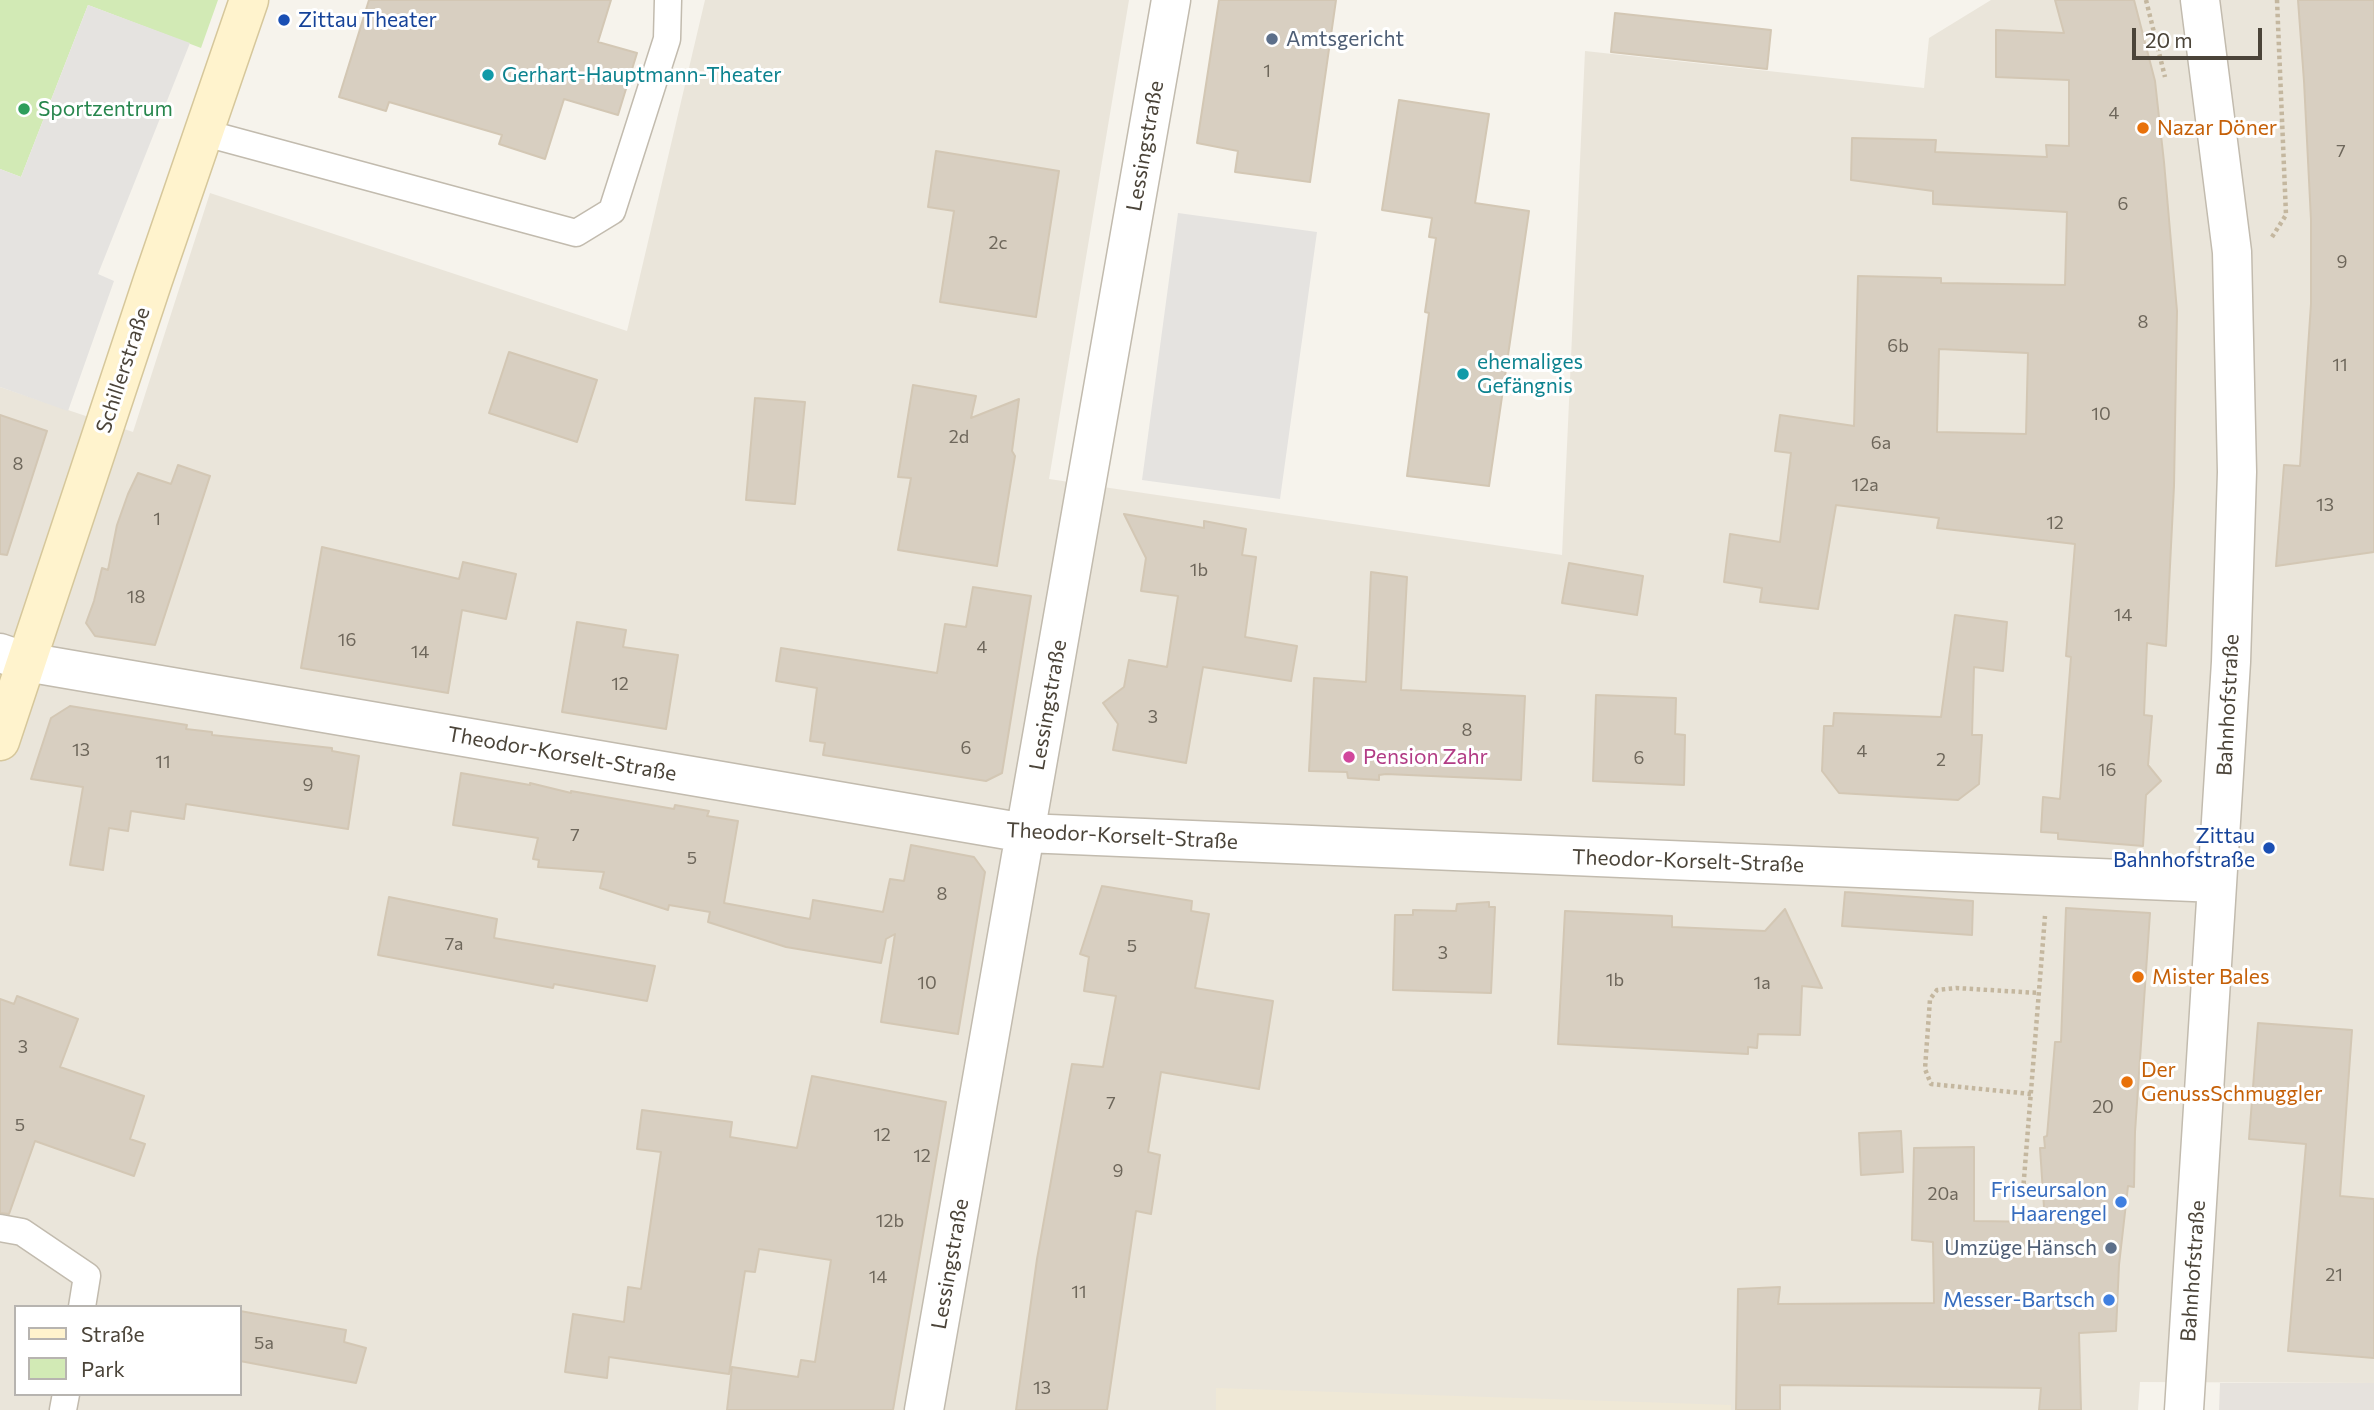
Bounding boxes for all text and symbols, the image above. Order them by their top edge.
place label: Zittau Theater [298,7,437,33]
marker: Zittau Theater [276,12,292,28]
scale bar [2136,14,2266,58]
place label: Amtsgericht [1286,26,1404,52]
text: 20 m [2145,27,2193,52]
marker: Amtsgericht [1264,31,1280,47]
house number: 1 [1263,60,1271,82]
place label: Gerhart-Hauptmann-Theater [502,62,782,88]
marker: Gerhart-Hauptmann-Theater [480,67,496,83]
street label: Lessingstraße [1121,79,1169,213]
place label: Sportzentrum [38,96,173,122]
marker: Sportzentrum [16,101,32,117]
house number: 4 [2109,102,2119,124]
place label: Nazar Döner [2157,115,2277,141]
marker: Nazar Döner [2135,120,2151,136]
house number: 7 [2336,140,2346,162]
house number: 6 [2118,193,2128,215]
house number: 2c [989,232,1007,254]
house number: 9 [2337,251,2347,273]
street label: Schillerstraße [91,304,155,436]
house number: 8 [2138,311,2148,333]
house number: 6b [1887,335,1909,357]
place label: ehemaliges Gefängnis [1477,349,1583,399]
house number: 11 [2332,354,2348,376]
marker: ehemaliges Gefängnis [1455,366,1471,382]
house number: 10 [2091,403,2111,425]
house number: 2d [949,426,969,448]
house number: 6a [1871,432,1891,454]
house number: 8 [13,453,23,475]
house number: 12a [1851,474,1879,496]
house number: 13 [2316,494,2334,516]
house number: 1 [153,508,161,530]
house number: 12 [2046,512,2064,534]
house number: 1b [1190,559,1208,581]
house number: 18 [127,586,145,608]
house number: 14 [2114,604,2132,626]
house number: 16 [338,629,356,651]
street label: Bahnhofstraße [2212,633,2244,777]
house number: 4 [977,636,987,658]
street label: Lessingstraße [1024,638,1072,772]
house number: 14 [411,641,429,663]
house number: 12 [611,673,629,695]
house number: 3 [1148,706,1158,728]
house number: 8 [1462,719,1472,741]
street label: Theodor-Korselt-Straße [446,721,678,787]
house number: 6 [961,737,971,759]
house number: 13 [72,739,90,761]
house number: 4 [1857,740,1867,762]
place label: Pension Zahr [1363,744,1488,770]
house number: 6 [1634,747,1644,769]
marker: Pension Zahr [1341,749,1357,765]
house number: 2 [1936,749,1946,771]
house number: 11 [155,751,171,773]
house number: 16 [2098,759,2116,781]
house number: 9 [303,774,313,796]
street label: Theodor-Korselt-Straße [1005,817,1239,855]
place label: Zittau Bahnhofstraße [2113,823,2255,873]
house number: 7 [570,824,580,846]
marker: Zittau Bahnhofstraße [2261,840,2277,856]
street label: Theodor-Korselt-Straße [1572,844,1804,878]
house number: 5 [687,847,697,869]
house number: 8 [937,883,947,905]
house number: 7a [445,933,463,955]
house number: 5 [1127,935,1137,957]
house number: 3 [1438,942,1448,964]
place label: Mister Bales [2152,964,2269,990]
house number: 1b [1606,969,1624,991]
marker: Mister Bales [2130,969,2146,985]
house number: 10 [917,972,937,994]
house number: 1a [1753,972,1771,994]
house number: 3 [18,1036,28,1058]
place label: Der GenussSchmuggler [2141,1057,2323,1107]
marker: Der GenussSchmuggler [2119,1074,2135,1090]
house number: 7 [1106,1092,1116,1114]
house number: 20 [2092,1096,2114,1118]
house number: 5 [15,1114,25,1136]
house number: 12 [873,1124,891,1146]
house number: 12 [913,1145,931,1167]
house number: 9 [1113,1160,1123,1182]
place label: Friseursalon Haarengel [1991,1177,2107,1227]
house number: 20a [1927,1183,1959,1205]
marker: Friseursalon Haarengel [2113,1194,2129,1210]
street label: Lessingstraße [926,1197,974,1331]
street label: Bahnhofstraße [2175,1199,2211,1343]
house number: 12b [876,1210,904,1232]
place label: Umzüge Hänsch [1944,1235,2097,1261]
marker: Umzüge Hänsch [2103,1240,2119,1256]
house number: 21 [2325,1264,2343,1286]
house number: 14 [869,1266,887,1288]
house number: 11 [1071,1281,1087,1303]
place label: Messer-Bartsch [1943,1287,2095,1313]
marker: Messer-Bartsch [2101,1292,2117,1308]
legend [14,1305,242,1396]
text: Straße [81,1321,145,1346]
house number: 5a [254,1332,274,1354]
text: Park [81,1356,125,1381]
house number: 13 [1033,1377,1051,1399]

